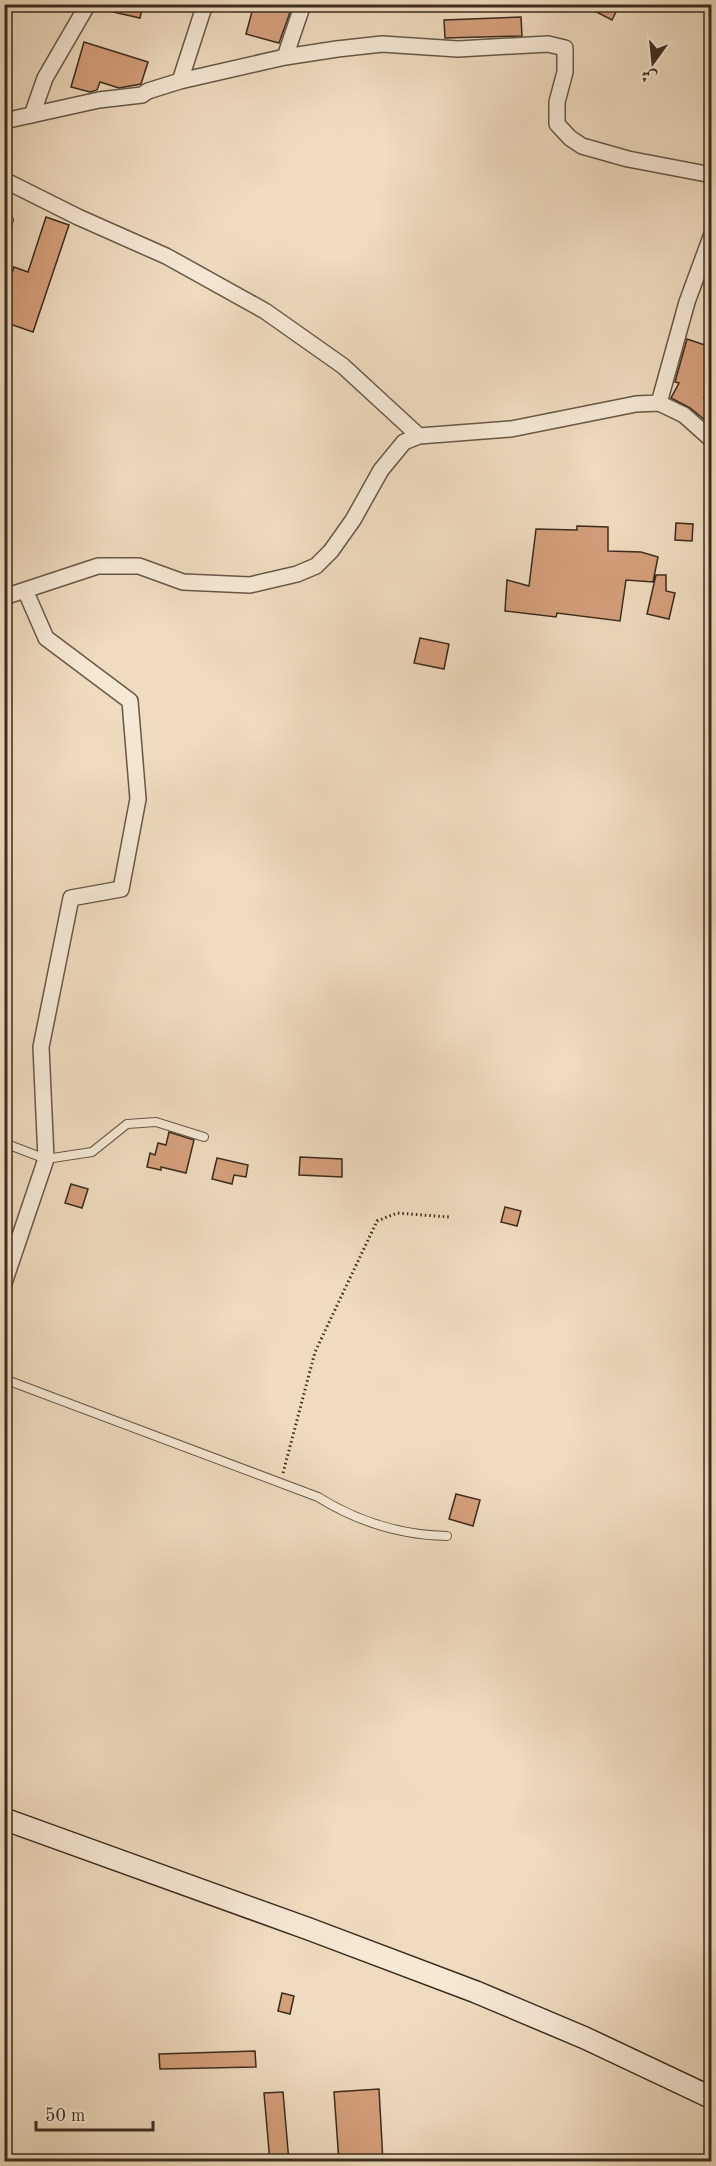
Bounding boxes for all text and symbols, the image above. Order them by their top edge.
north arrow [623,33,683,93]
text: ش [640,66,659,85]
scale bar [36,2094,153,2132]
text: 50 m [45,2107,85,2125]

